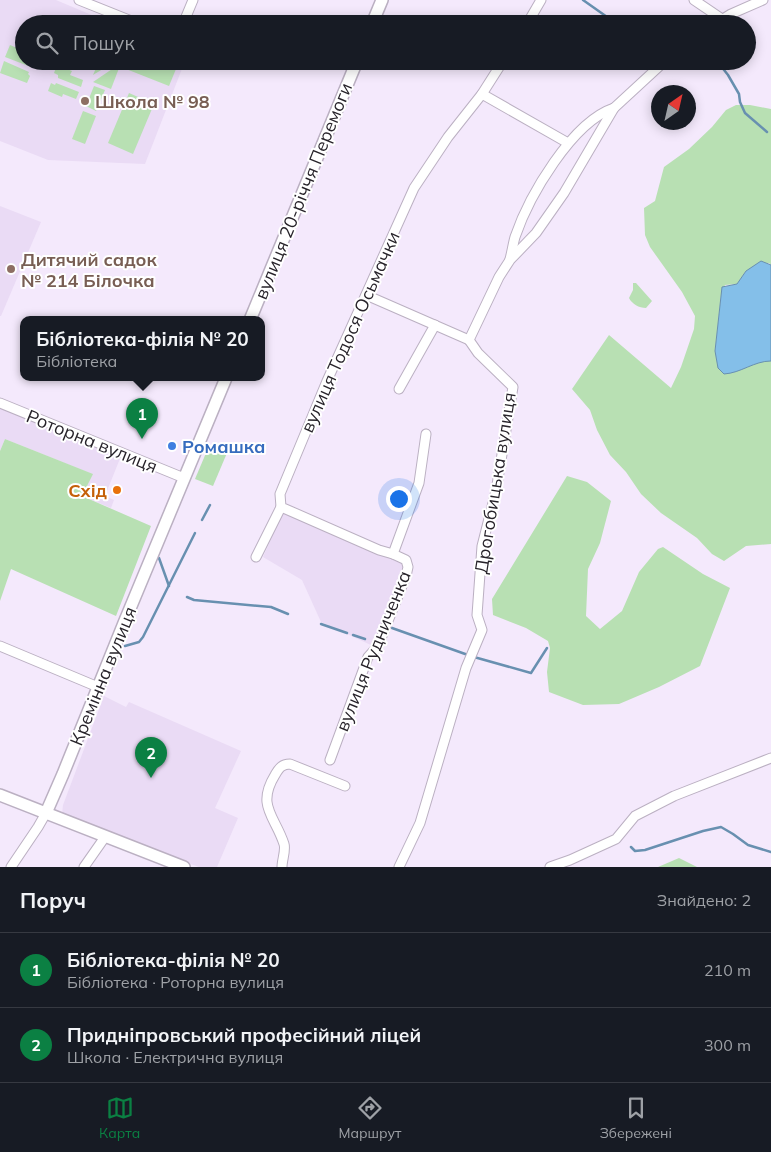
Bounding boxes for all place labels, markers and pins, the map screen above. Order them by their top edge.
place label: Школа № 98 [95,90,210,113]
marker: Школа № 98 [79,95,91,107]
place label: Дитячий садок № 214 Білочка [21,248,157,292]
marker: Дитячий садок № 214 Білочка [5,263,17,275]
pin: 1 [126,398,158,439]
place label: Ромашка [182,435,265,458]
marker: Ромашка [166,440,178,452]
place label: Схід [68,479,108,502]
marker: Схід [111,484,123,496]
pin: 2 [135,737,167,778]

